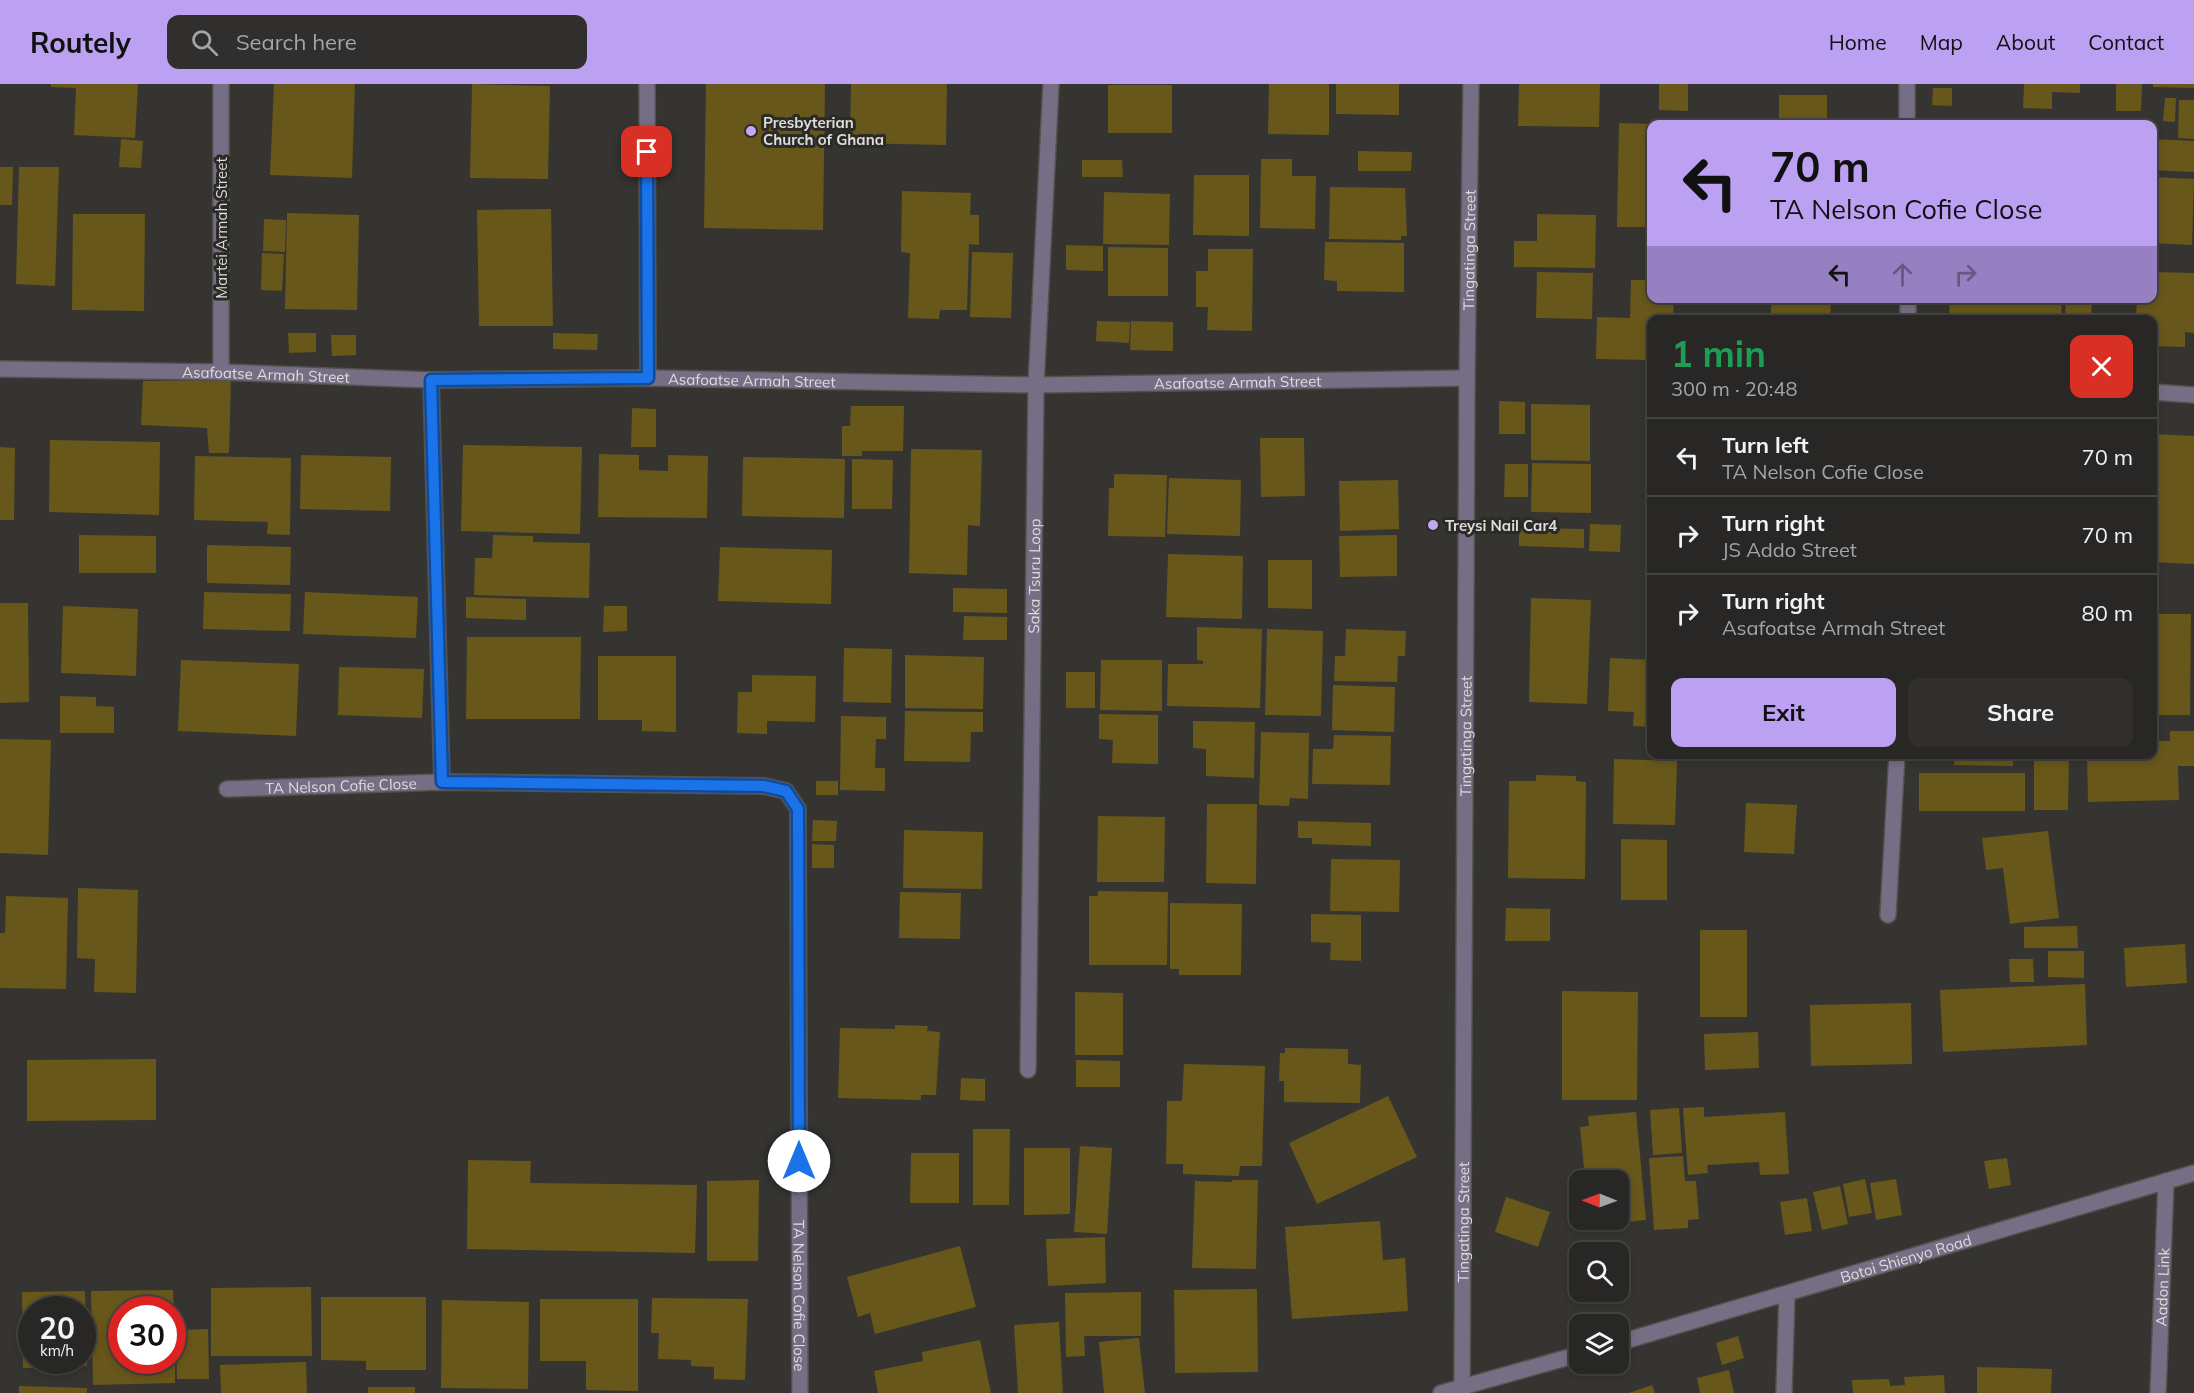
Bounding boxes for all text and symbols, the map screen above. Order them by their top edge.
search box [167,15,587,69]
text: Routely [30,25,131,60]
icon: search [188,26,221,59]
text: Search here [236,28,357,56]
text: Home [1829,29,1887,55]
text: Map [1920,29,1963,55]
text: About [1996,29,2055,55]
text: Contact [2088,29,2164,55]
place label: Presbyterian Church of Ghana [763,113,884,149]
marker: Presbyterian Church of Ghana [744,124,758,138]
pin [621,126,672,177]
icon: arrive [630,135,663,168]
text: 70 m [1770,140,1870,193]
icon: left [1671,144,1749,222]
street label: Martei Armah Street [212,157,231,299]
street label: Tingatinga Street [1458,190,1479,310]
text: TA Nelson Cofie Close [1770,192,2043,226]
icon: left [1823,258,1856,291]
icon: ahead [1886,258,1919,291]
icon: right [1949,258,1982,291]
text: 1 min [1671,331,1766,376]
button: close [2070,335,2133,398]
street label: Asafoatse Armah Street [182,362,350,386]
street label: Asafoatse Armah Street [668,369,836,391]
street label: Asafoatse Armah Street [1154,371,1322,393]
text: 300 m · 20:48 [1671,376,1797,401]
text: Turn left [1722,431,1809,459]
icon: left [1671,441,1704,474]
text: 70 m [2082,443,2133,471]
text: TA Nelson Cofie Close [1722,459,1924,484]
text: Turn right [1722,509,1825,537]
place label: Treysi Nail Car4 [1445,516,1557,535]
street label: Saka Tsuru Loop [1024,518,1044,634]
marker: Treysi Nail Car4 [1426,518,1440,532]
icon: right [1671,519,1704,552]
text: 70 m [2082,521,2133,549]
text: JS Addo Street [1722,537,1857,562]
text: Turn right [1722,587,1825,615]
icon: right [1671,597,1704,630]
text: 80 m [2082,599,2133,627]
text: Asafoatse Armah Street [1722,615,1945,640]
street label: Tingatinga Street [1455,676,1475,796]
button: Exit [1671,678,1896,747]
button: Share [1908,678,2133,747]
street label: TA Nelson Cofie Close [265,773,417,797]
position arrow [767,1129,831,1193]
street label: Tingatinga Street [1453,1162,1473,1282]
north arrow [1569,1170,1629,1230]
map controls [1569,1170,1629,1374]
street label: TA Nelson Cofie Close [790,1220,809,1372]
street label: Botoi Shienyo Road [1838,1230,1974,1286]
button: search [1569,1242,1629,1302]
street label: Aadon Link [2151,1247,2173,1327]
speed limit sign: 30 [108,1296,186,1374]
text: 20 [39,1309,75,1347]
button: layers [1569,1314,1629,1374]
text: km/h [40,1341,74,1360]

